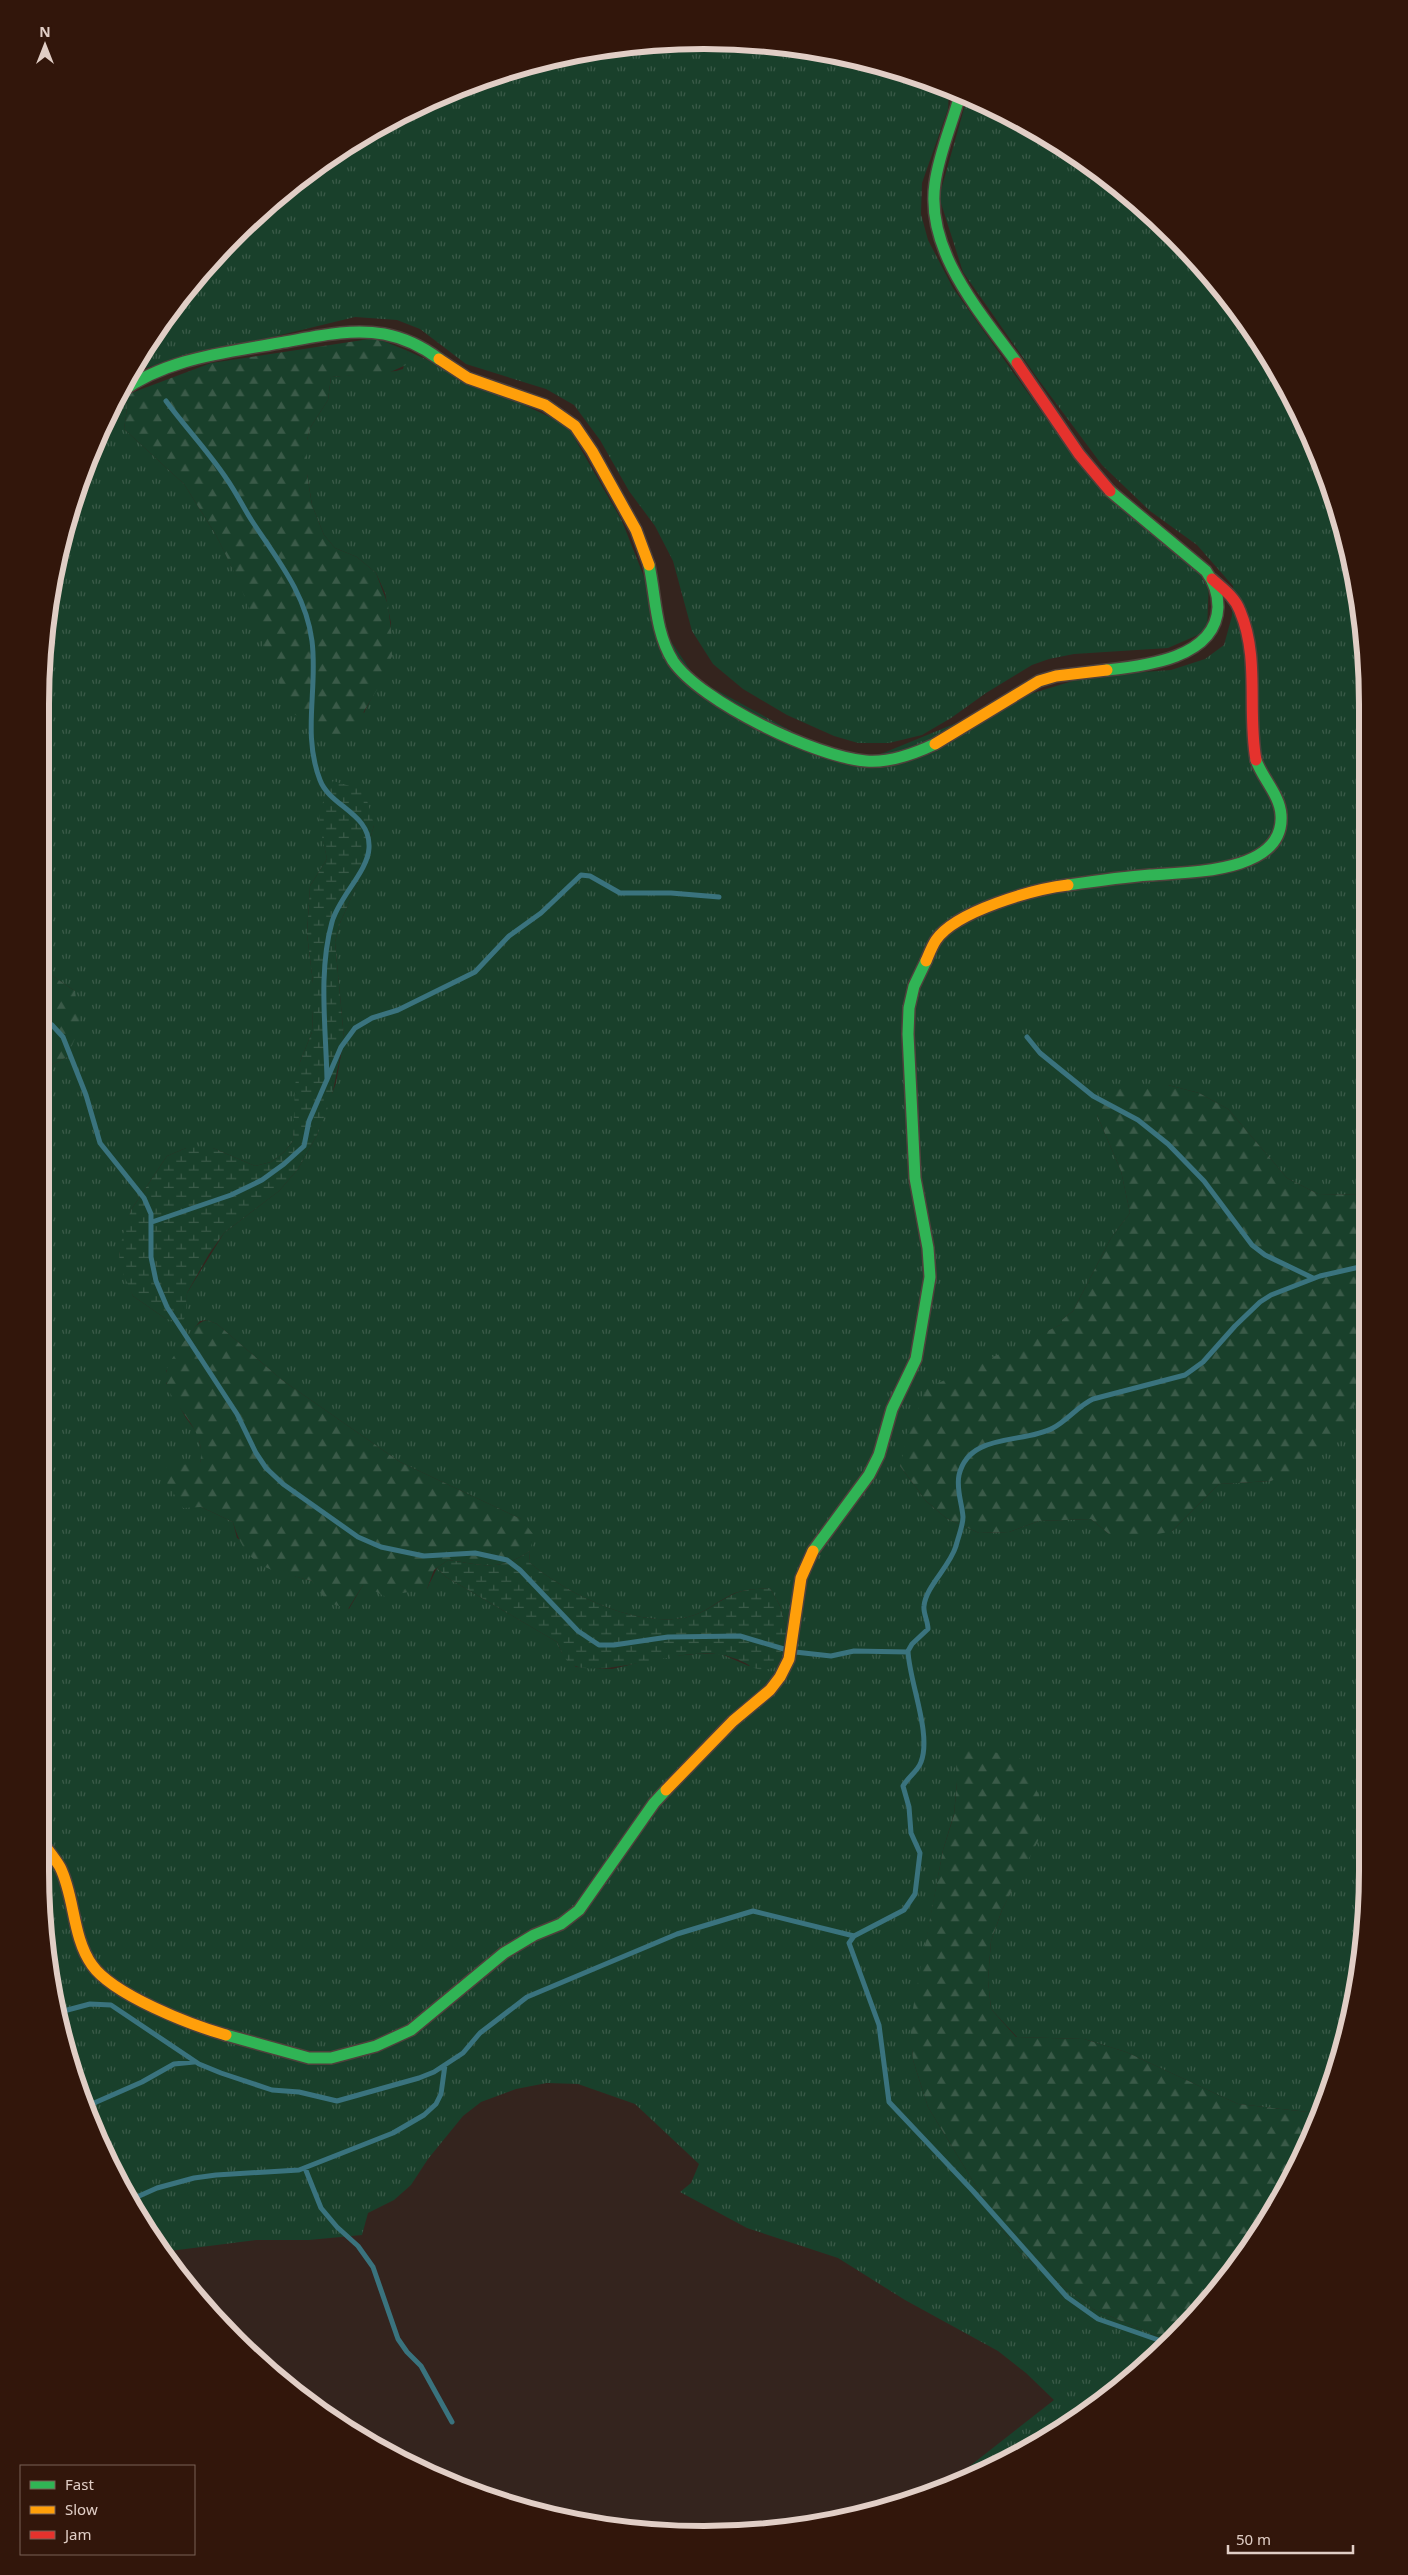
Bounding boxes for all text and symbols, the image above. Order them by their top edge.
north arrow [20,20,70,70]
text: N [39,22,51,41]
legend [20,2465,195,2555]
text: Fast [65,2474,94,2494]
text: Slow [65,2499,98,2519]
scale bar [1228,2522,1353,2554]
text: Jam [63,2524,92,2544]
text: 50 m [1236,2529,1271,2549]

